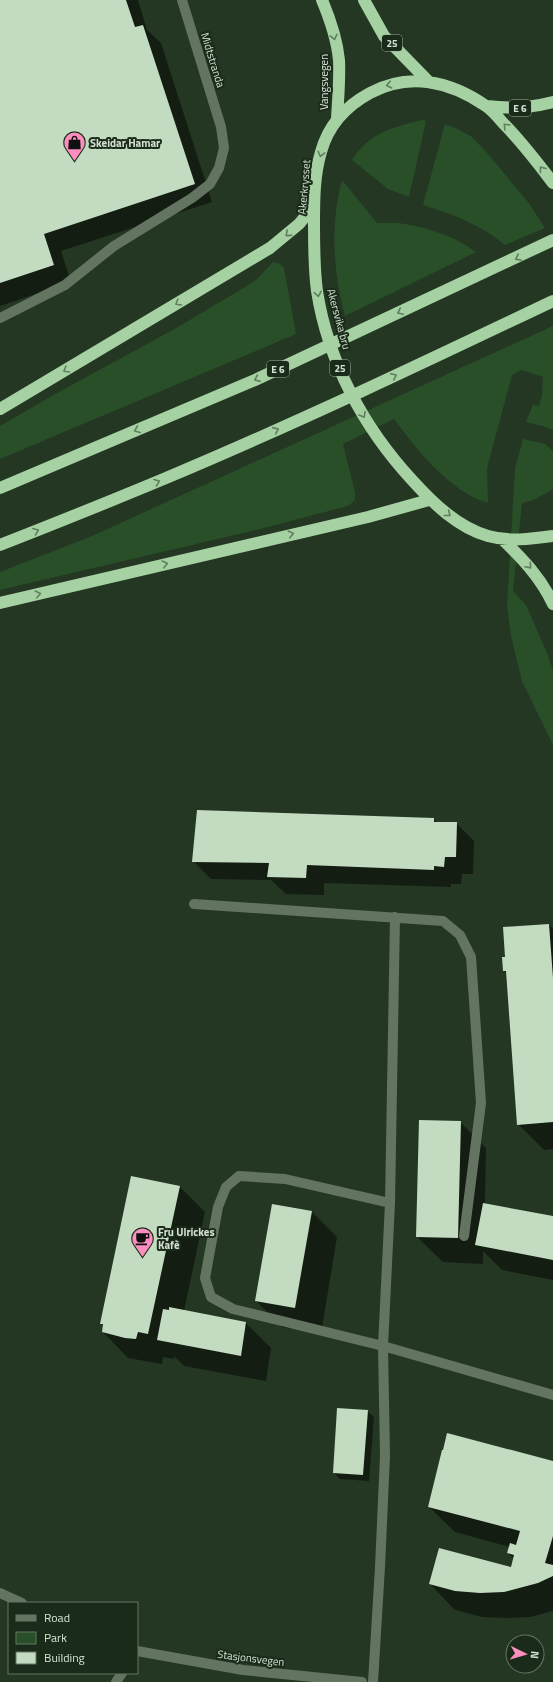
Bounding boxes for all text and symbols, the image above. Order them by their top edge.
street label: Midtstranda [197,30,229,90]
one-way arrow [330,34,338,40]
road number: 25 [382,35,402,51]
street label: Vangsvegen [316,54,332,110]
one-way arrow [385,81,392,89]
road number: E 6 [509,100,531,116]
one-way arrow [503,123,511,131]
shop icon: Skeidar Hamar [62,130,88,163]
place label: Skeidar Hamar [90,135,160,151]
one-way arrow [317,151,325,157]
street label: Akerkrysset [294,159,314,215]
one-way arrow [540,167,547,174]
one-way arrow [285,230,292,237]
one-way arrow [515,253,522,260]
street label: Akersvika bru [323,287,355,351]
one-way arrow [313,291,322,297]
one-way arrow [175,299,182,306]
one-way arrow [397,308,404,316]
road number: 25 [330,360,350,376]
road number: E 6 [267,361,289,377]
one-way arrow [63,365,70,372]
one-way arrow [390,373,398,381]
one-way arrow [253,374,260,382]
one-way arrow [358,411,365,418]
one-way arrow [134,426,141,434]
one-way arrow [272,427,279,435]
one-way arrow [152,479,160,487]
one-way arrow [443,509,450,516]
one-way arrow [33,527,40,535]
one-way arrow [288,531,294,539]
one-way arrow [161,561,168,569]
one-way arrow [524,562,531,569]
one-way arrow [35,590,41,598]
place label: Fru Ulrickes Kafè [158,1224,215,1253]
cafe icon: Fru Ulrickes Kafè [130,1225,156,1258]
legend [8,1602,138,1674]
text: Road [44,1608,70,1627]
text: Park [44,1628,67,1647]
north arrow [505,1634,545,1674]
street label: Stasjonsvegen [217,1646,286,1670]
text: Building [44,1648,85,1667]
text: N [527,1650,543,1659]

